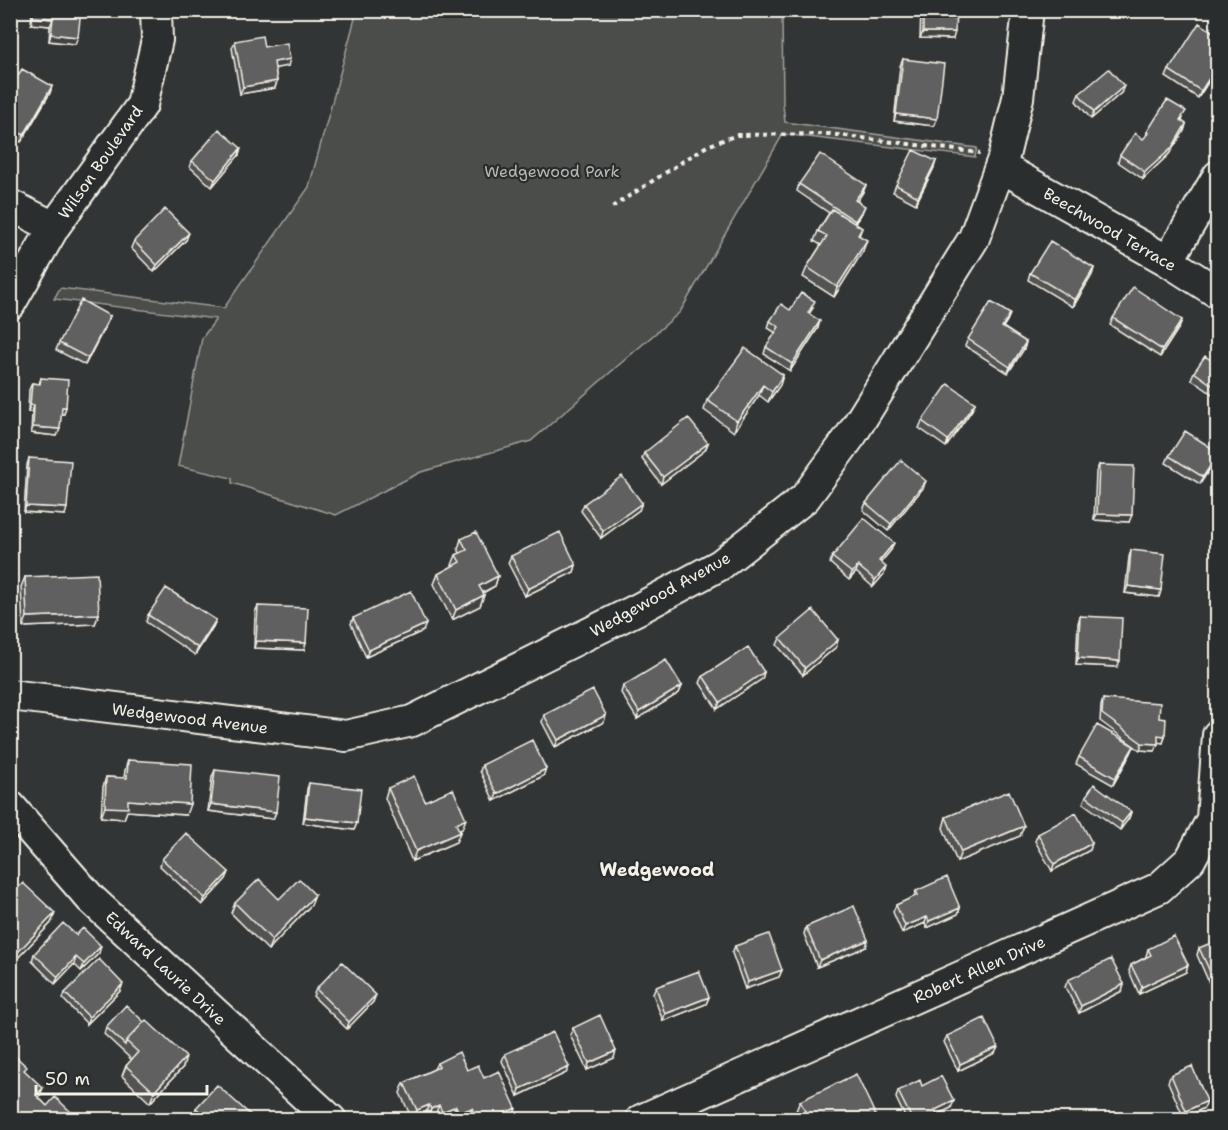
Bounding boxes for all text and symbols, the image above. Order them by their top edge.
street label: Wilson Boulevard [53,101,147,223]
park label: Wedgewood Park [484,161,620,182]
street label: Beechwood Terrace [1039,183,1180,276]
street label: Wedgewood Avenue [586,547,734,642]
street label: Wedgewood Avenue [111,698,269,739]
district label: Wedgewood [600,858,714,882]
street label: Edward Laurie Drive [101,907,231,1030]
street label: Robert Allen Drive [910,931,1048,1008]
scale bar [36,1058,207,1096]
text: 50 m [45,1067,90,1091]

